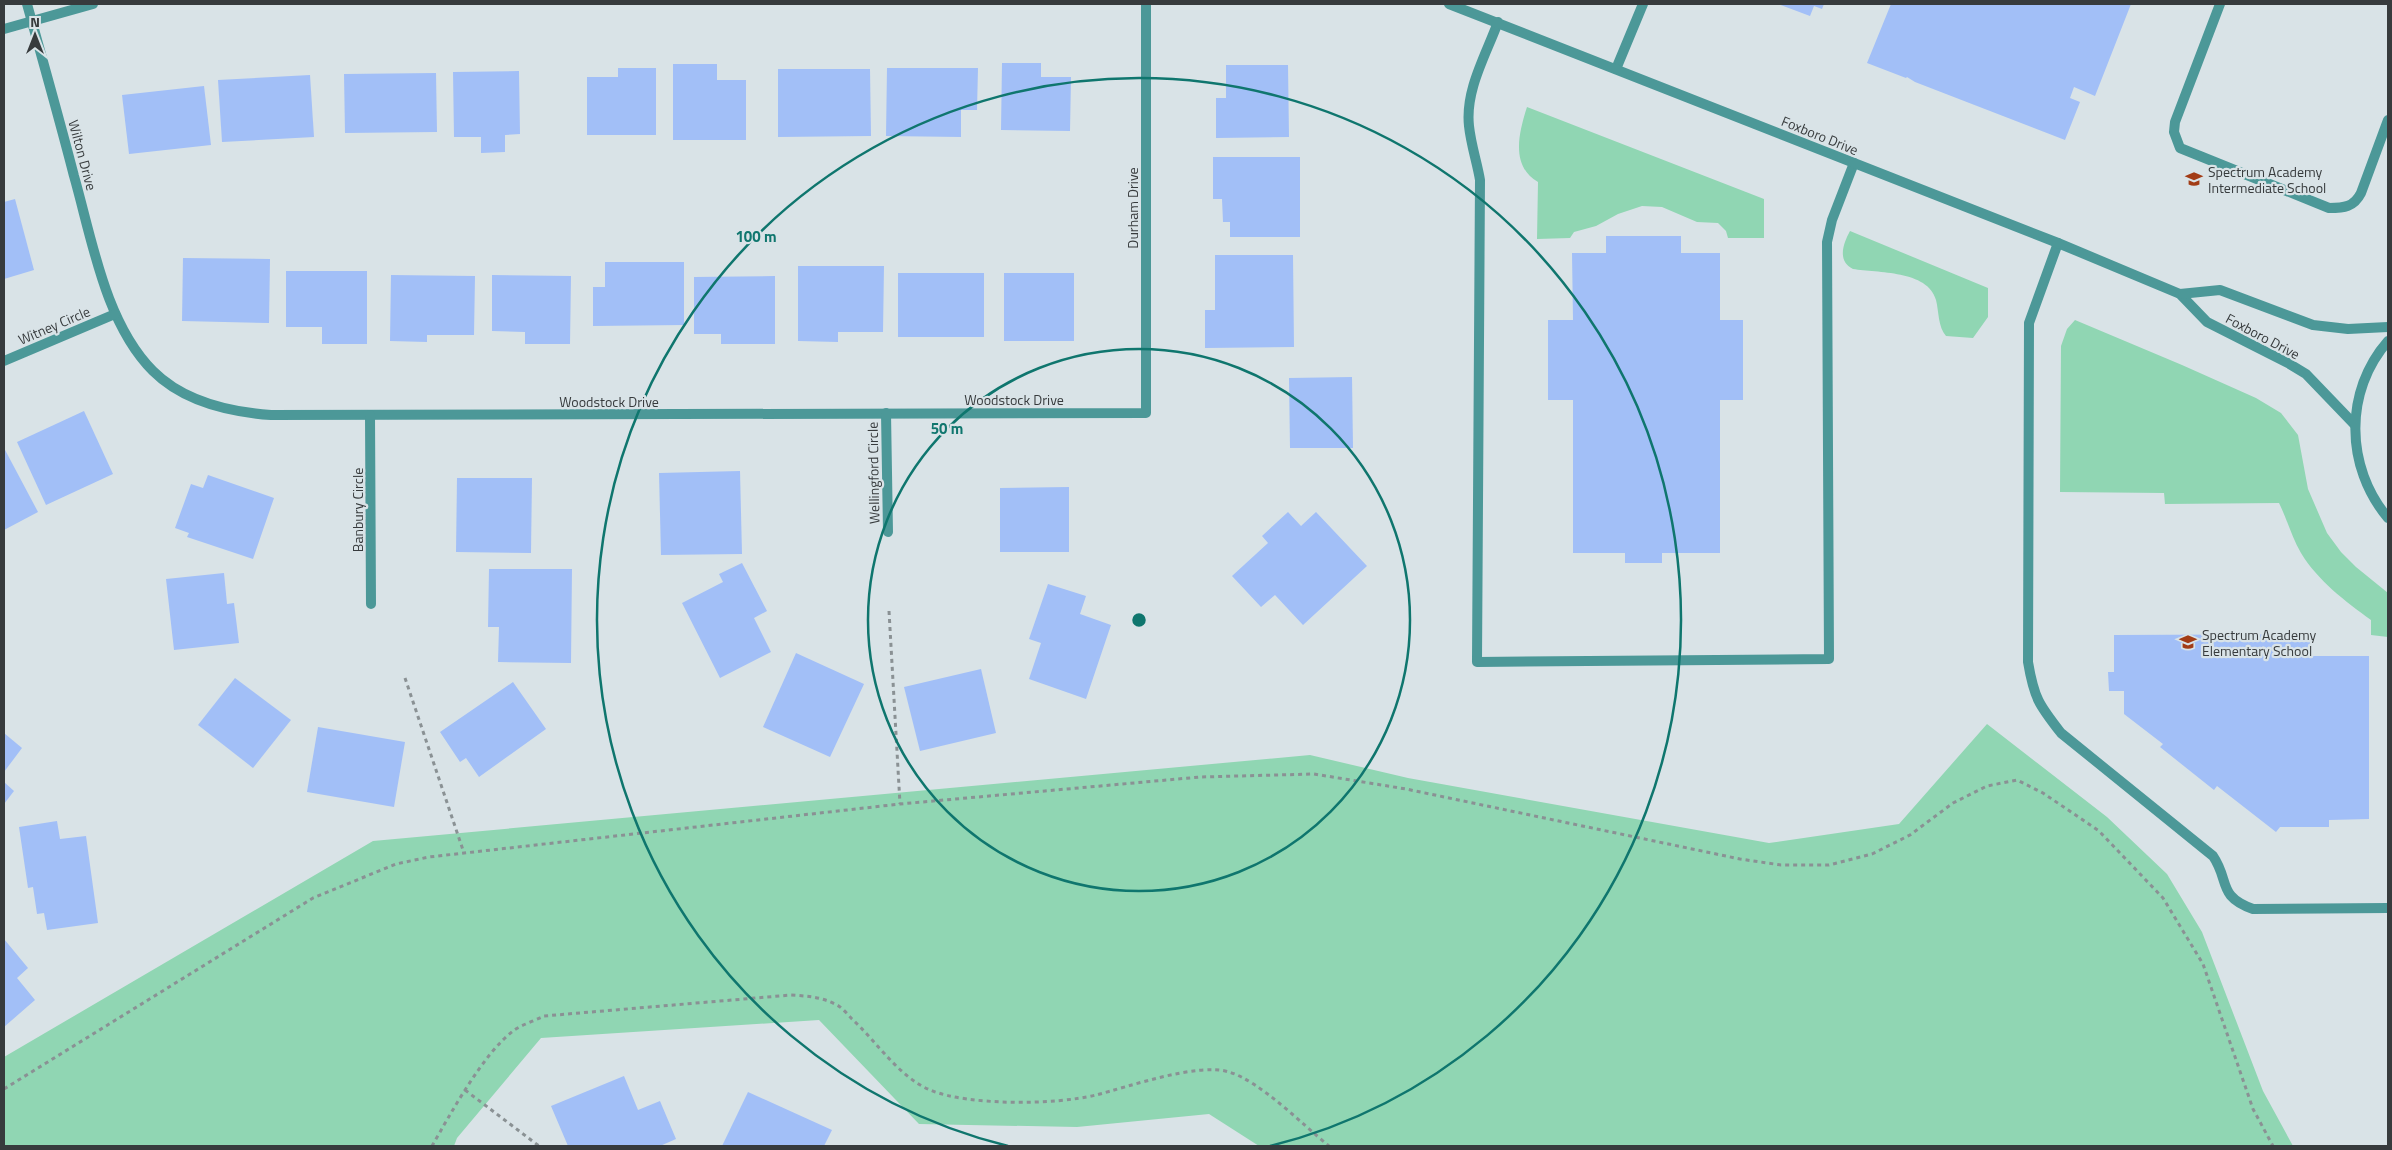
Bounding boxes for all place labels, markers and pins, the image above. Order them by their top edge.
place label: Spectrum Academy Intermediate School [2208,161,2326,198]
school or university icon: Spectrum Academy Intermediate School [2184,169,2204,189]
centre of rings [1130,611,1148,629]
place label: Spectrum Academy Elementary School [2202,624,2317,661]
school or university icon: Spectrum Academy Elementary School [2178,632,2198,652]

